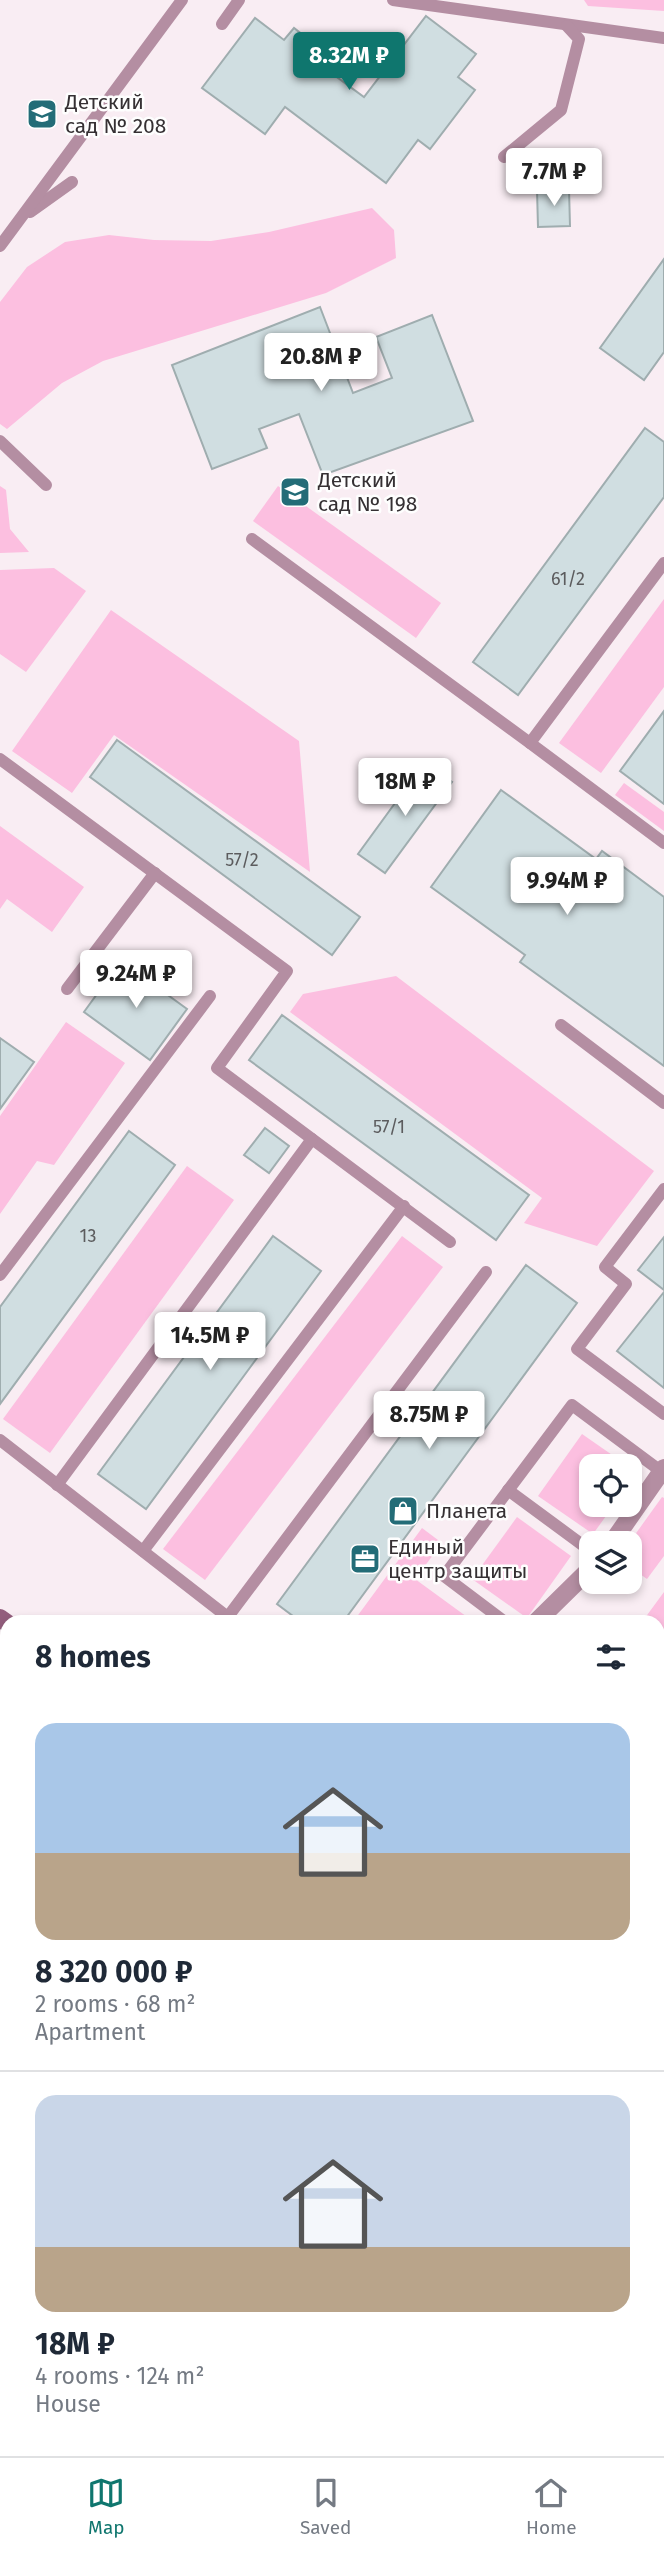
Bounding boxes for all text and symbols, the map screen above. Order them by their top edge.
pin: 8.32M ₽ [284,32,414,92]
text: 8.32M ₽ [309,41,389,69]
place label: Детский сад № 208 [64,89,166,139]
school or university icon: Детский сад № 208 [25,97,59,131]
pin: 7.7M ₽ [497,148,611,208]
text: 7.7M ₽ [522,157,586,185]
pin: 20.8M ₽ [256,334,386,393]
text: 20.8M ₽ [280,342,362,370]
place label: Детский сад № 198 [317,467,417,517]
school or university icon: Детский сад № 198 [278,475,312,509]
house number: 61/2 [551,568,585,590]
pin: 18M ₽ [356,758,454,818]
text: 18M ₽ [374,767,436,795]
house number: 57/2 [225,849,259,871]
pin: 9.94M ₽ [502,858,632,917]
text: 9.94M ₽ [527,866,607,894]
pin: 9.24M ₽ [71,950,201,1010]
text: 9.24M ₽ [96,959,176,987]
house number: 57/1 [373,1116,405,1138]
house number: 13 [80,1225,96,1247]
pin: 14.5M ₽ [145,1312,275,1372]
text: 14.5M ₽ [171,1321,249,1349]
pin: 8.75M ₽ [364,1392,494,1451]
text: 8.75M ₽ [390,1400,468,1428]
map controls [579,1454,642,1594]
button: locate [579,1454,642,1517]
shop icon: Планета [386,1494,420,1528]
place label: Планета [426,1498,507,1524]
button: layers [579,1531,642,1594]
place label: Единый центр защиты [388,1534,527,1584]
office icon: Единый центр защиты [348,1542,382,1576]
icon: filters [592,1638,630,1676]
text: 8 homes [35,1639,151,1675]
icon: home [270,1769,396,1895]
text: 8 320 000 ₽ [35,1954,193,1990]
text: 2 rooms · 68 m² [35,1990,196,2018]
text: Apartment [35,2018,145,2046]
icon: home [270,2141,396,2267]
text: 18M ₽ [35,2326,115,2362]
text: 4 rooms · 124 m² [35,2362,204,2390]
text: House [35,2390,101,2418]
tab: Map [87,2474,125,2539]
tab: Saved [300,2474,351,2539]
tab: Home [526,2474,577,2539]

